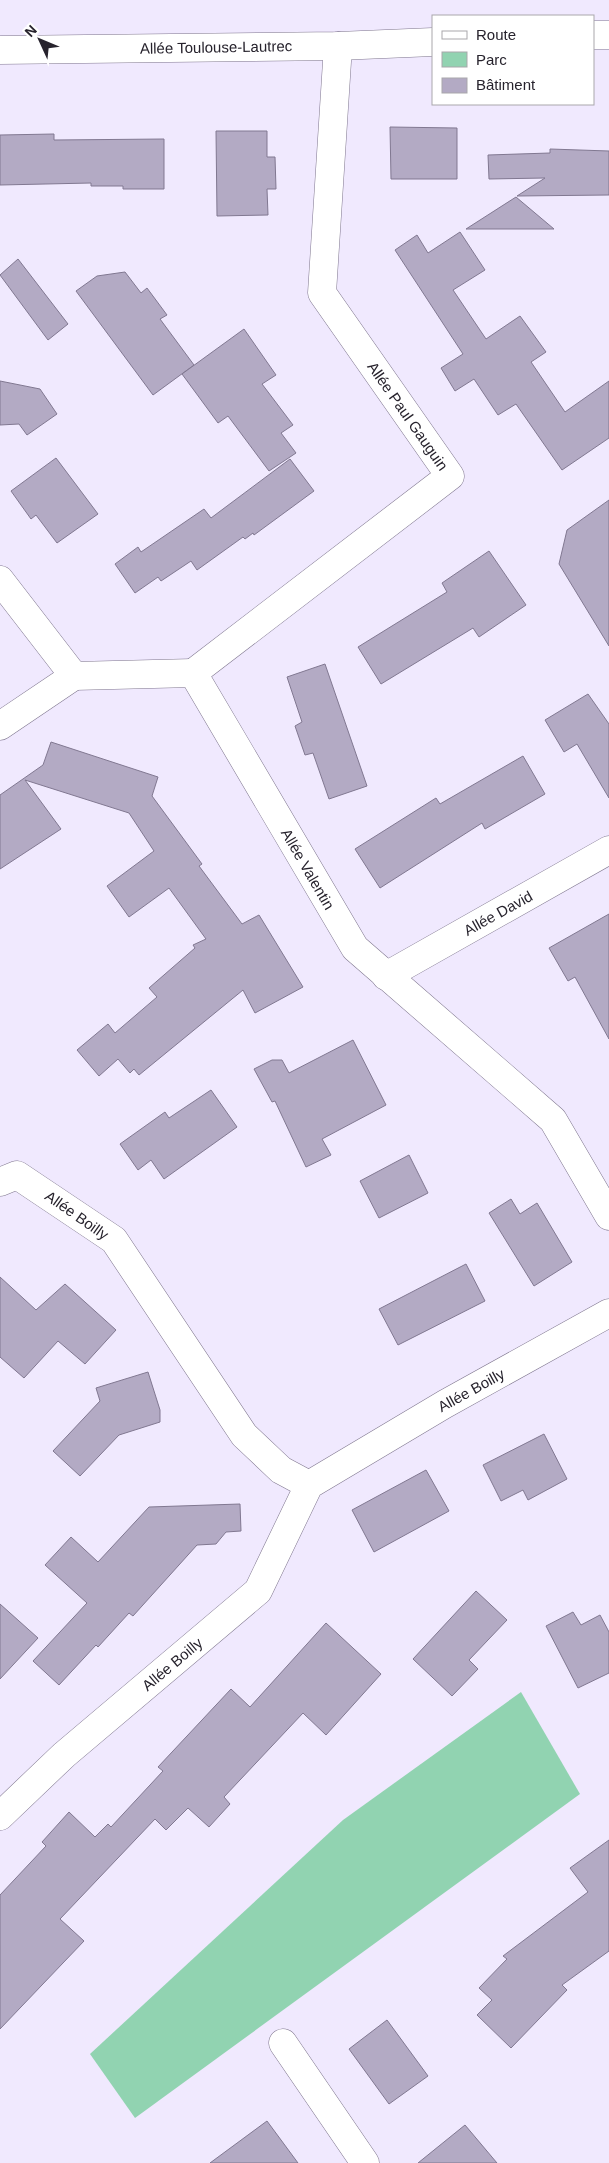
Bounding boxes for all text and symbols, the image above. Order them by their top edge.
north arrow [15,15,65,65]
legend [432,15,594,105]
text: N [21,22,40,40]
text: Route [476,26,516,43]
street label: Allée Toulouse-Lautrec [140,37,293,57]
text: Parc [476,51,507,68]
text: Bâtiment [476,76,536,93]
street label: Allée Paul Gauguin [364,359,452,473]
street label: Allée Valentin [278,826,338,912]
street label: Allée David [461,887,535,939]
street label: Allée Boilly [42,1187,112,1243]
street label: Allée Boilly [435,1365,508,1415]
street label: Allée Boilly [138,1634,206,1694]

